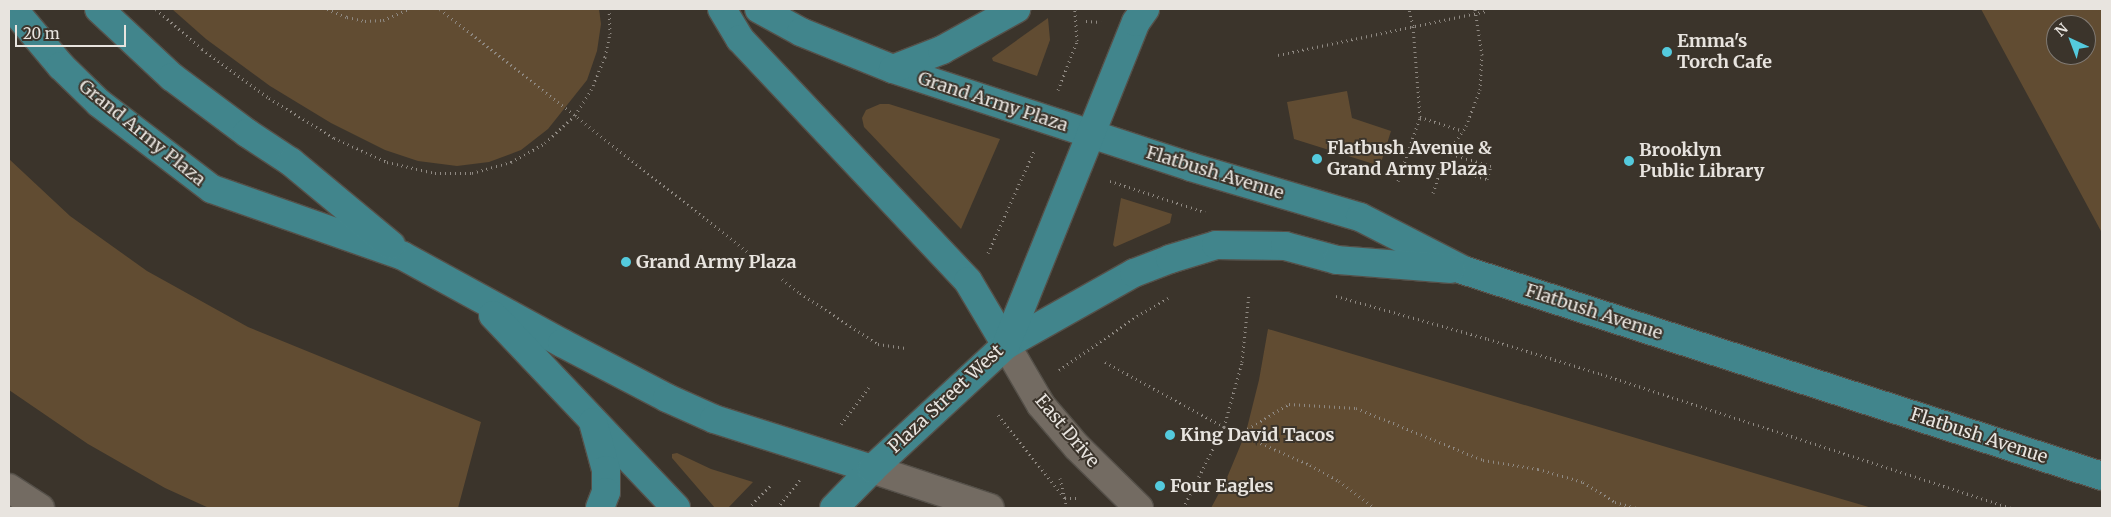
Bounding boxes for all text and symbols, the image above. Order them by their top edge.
scale bar [18,15,129,47]
north arrow [2046,15,2096,65]
text: N [2051,19,2072,40]
text: 20 m [23,24,60,43]
place label: Emma's Torch Cafe [1677,31,1772,74]
marker: Emma's Torch Cafe [1661,46,1673,58]
street label: Grand Army Plaza [915,68,1071,136]
street label: Grand Army Plaza [74,75,210,191]
place label: Flatbush Avenue & Grand Army Plaza [1327,138,1492,180]
place label: Brooklyn Public Library [1639,140,1764,182]
street label: Flatbush Avenue [1144,142,1286,204]
marker: Flatbush Avenue & Grand Army Plaza [1311,153,1323,165]
marker: Brooklyn Public Library [1623,155,1635,167]
place label: Grand Army Plaza [636,251,797,273]
marker: Grand Army Plaza [620,256,632,268]
street label: Flatbush Avenue [1523,280,1665,344]
street label: Plaza Street West [884,340,1008,458]
street label: East Drive [1030,390,1104,472]
street label: Flatbush Avenue [1908,404,2050,468]
place label: King David Tacos [1180,424,1334,446]
marker: King David Tacos [1164,429,1176,441]
place label: Four Eagles [1170,475,1274,497]
marker: Four Eagles [1154,480,1166,492]

